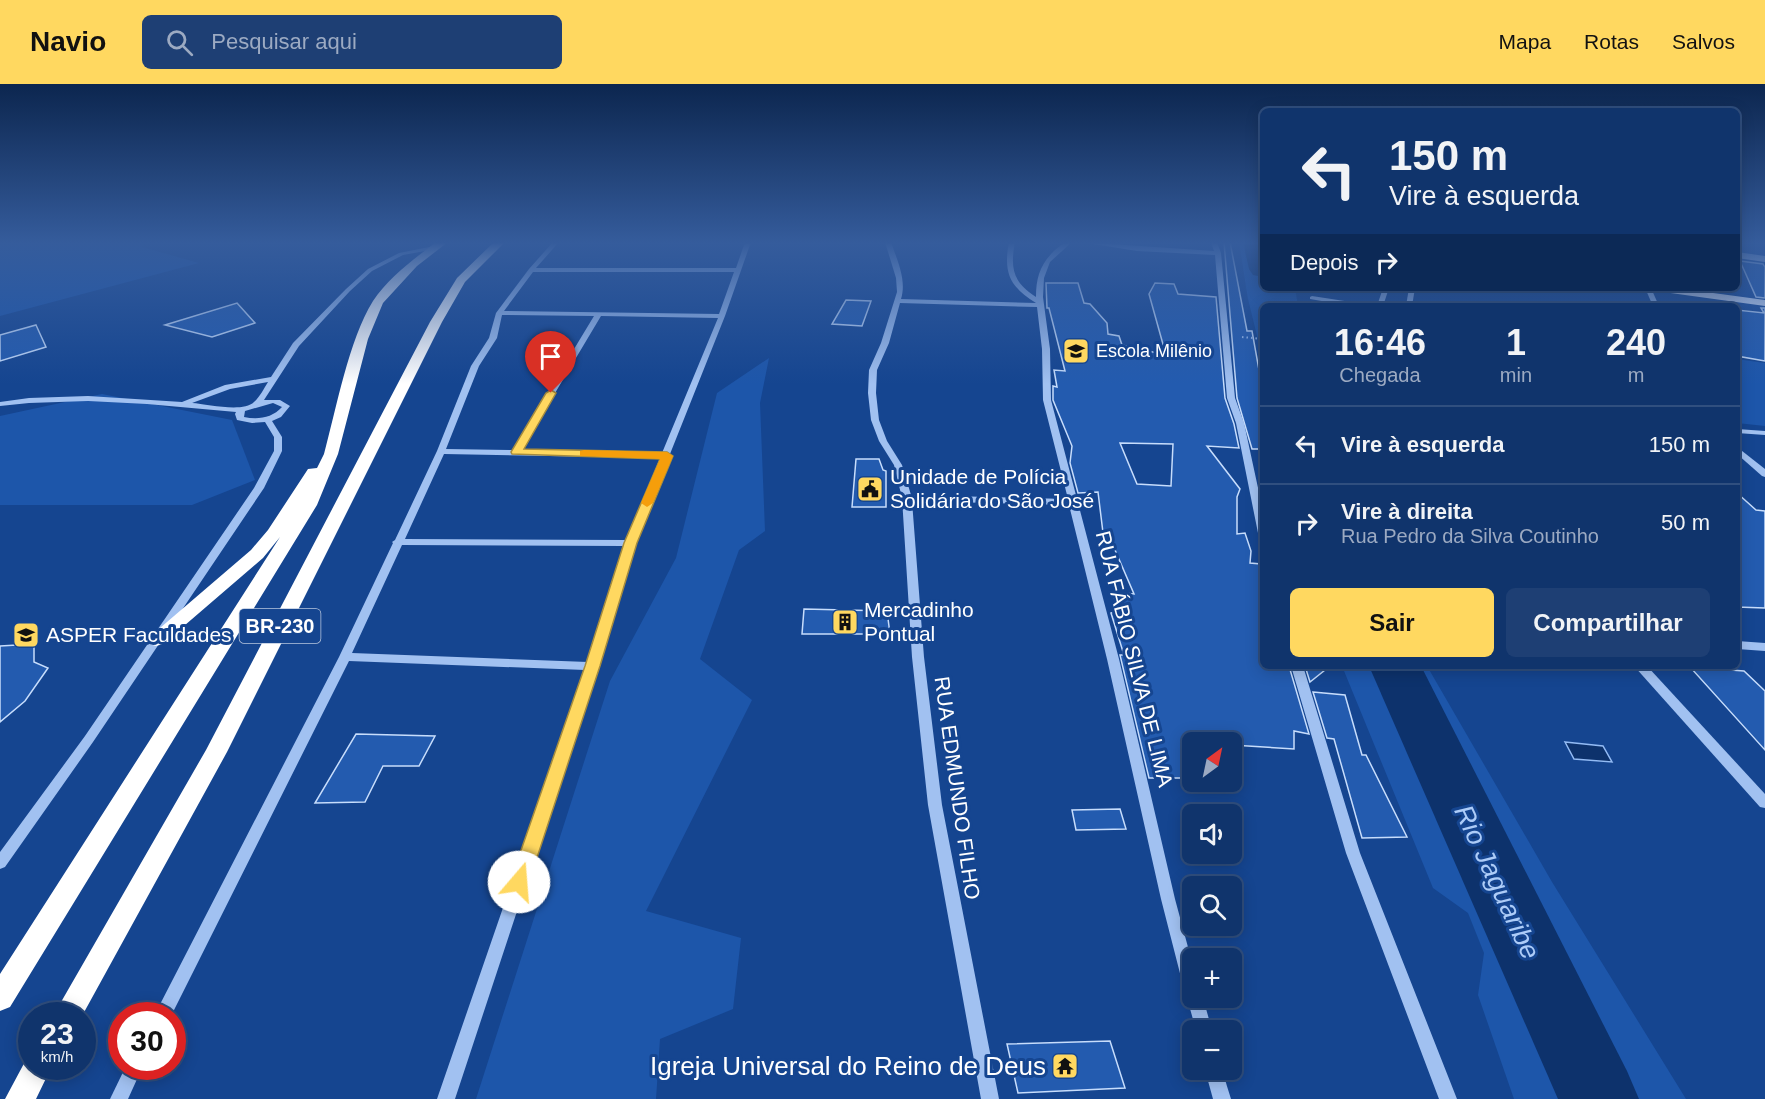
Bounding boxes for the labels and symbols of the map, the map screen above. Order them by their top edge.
pin [525,331,576,393]
school or university icon: Escola Milênio [1061,336,1091,366]
place label: Escola Milênio [1096,341,1212,361]
place label: Unidade de Polícia Solidária do São José [890,465,1094,512]
public building icon: Unidade de Polícia Solidária do São José [855,474,885,504]
street label: RUA FÁBIO SILVA DE LIMA [1092,529,1177,789]
place label: Mercadinho Pontual [864,598,974,645]
building icon: Mercadinho Pontual [830,607,860,637]
road number: BR-230 [240,609,320,643]
school or university icon: ASPER Faculdades [11,620,41,650]
place label: ASPER Faculdades [46,623,232,646]
street label: RUA EDMUNDO FILHO [930,675,985,901]
north arrow [1182,732,1242,792]
water label: Rio Jaguaribe [1448,800,1546,964]
position arrow [487,850,551,914]
speed limit sign: 30 [108,1002,186,1080]
place label: Igreja Universal do Reino de Deus [650,1051,1046,1081]
temple icon: Igreja Universal do Reino de Deus [1050,1051,1080,1081]

